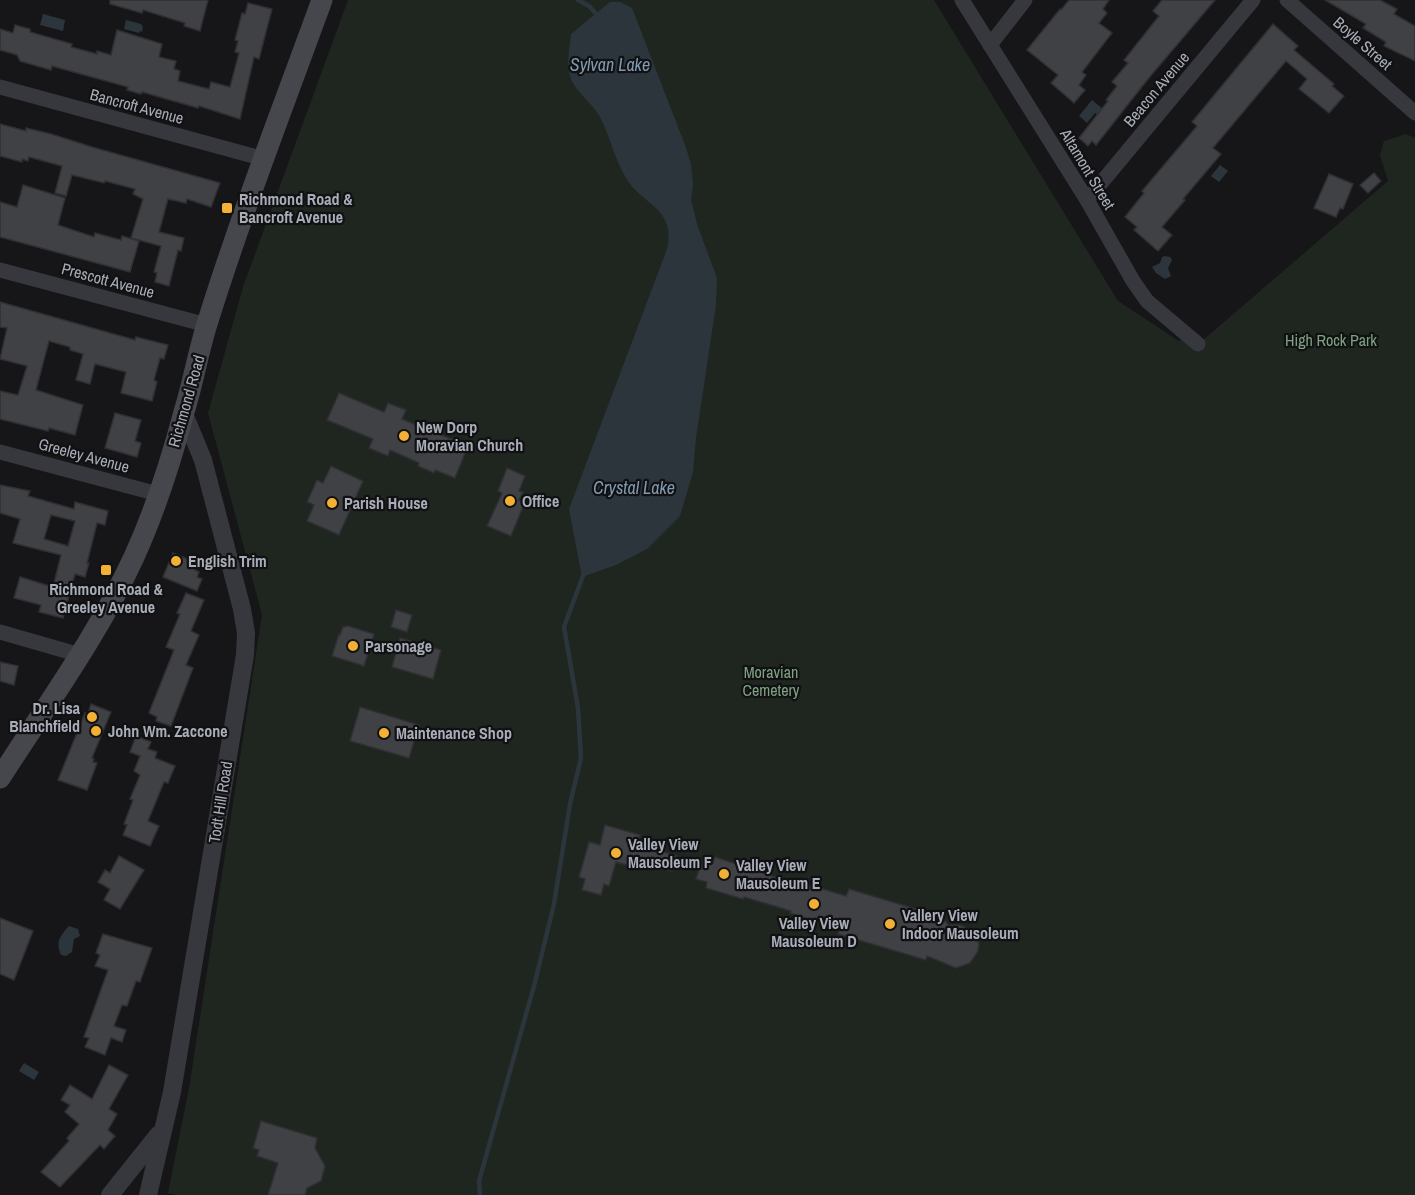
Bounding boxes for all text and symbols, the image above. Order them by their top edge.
street label: Boyle Street [1329,11,1397,75]
street label: Beacon Avenue [1118,47,1194,131]
water label: Sylvan Lake [570,52,650,77]
street label: Bancroft Avenue [88,83,186,129]
street label: Altamont Street [1055,124,1121,214]
place label: Richmond Road & Bancroft Avenue [239,188,353,228]
marker: Richmond Road & Bancroft Avenue [220,201,234,215]
street label: Prescott Avenue [59,257,157,303]
park label: High Rock Park [1285,329,1377,351]
street label: Richmond Road [162,352,210,450]
place label: New Dorp Moravian Church [416,416,523,456]
marker: New Dorp Moravian Church [397,429,411,443]
street label: Greeley Avenue [36,432,132,478]
water label: Crystal Lake [593,475,675,500]
place label: Office [522,490,559,512]
place label: Parish House [344,492,428,514]
marker: Office [503,494,517,508]
marker: Parish House [325,496,339,510]
place label: English Trim [188,550,267,572]
marker: English Trim [169,554,183,568]
marker: Richmond Road & Greeley Avenue [99,563,113,577]
place label: Richmond Road & Greeley Avenue [49,578,163,618]
place label: Parsonage [365,635,432,657]
marker: Parsonage [346,639,360,653]
park label: Moravian Cemetery [743,661,800,701]
place label: Dr. Lisa Blanchfield [9,697,81,737]
marker: Dr. Lisa Blanchfield [85,710,99,724]
place label: John Wm. Zaccone [108,720,228,742]
place label: Maintenance Shop [396,722,512,744]
marker: John Wm. Zaccone [89,724,103,738]
marker: Maintenance Shop [377,726,391,740]
street label: Todt Hill Road [203,760,237,844]
place label: Valley View Mausoleum F [628,833,712,873]
marker: Valley View Mausoleum F [609,846,623,860]
place label: Valley View Mausoleum E [736,854,821,894]
marker: Valley View Mausoleum E [717,867,731,881]
marker: Valley View Mausoleum D [807,897,821,911]
place label: Vallery View Indoor Mausoleum [902,904,1019,944]
place label: Valley View Mausoleum D [771,912,857,952]
marker: Vallery View Indoor Mausoleum [883,917,897,931]

